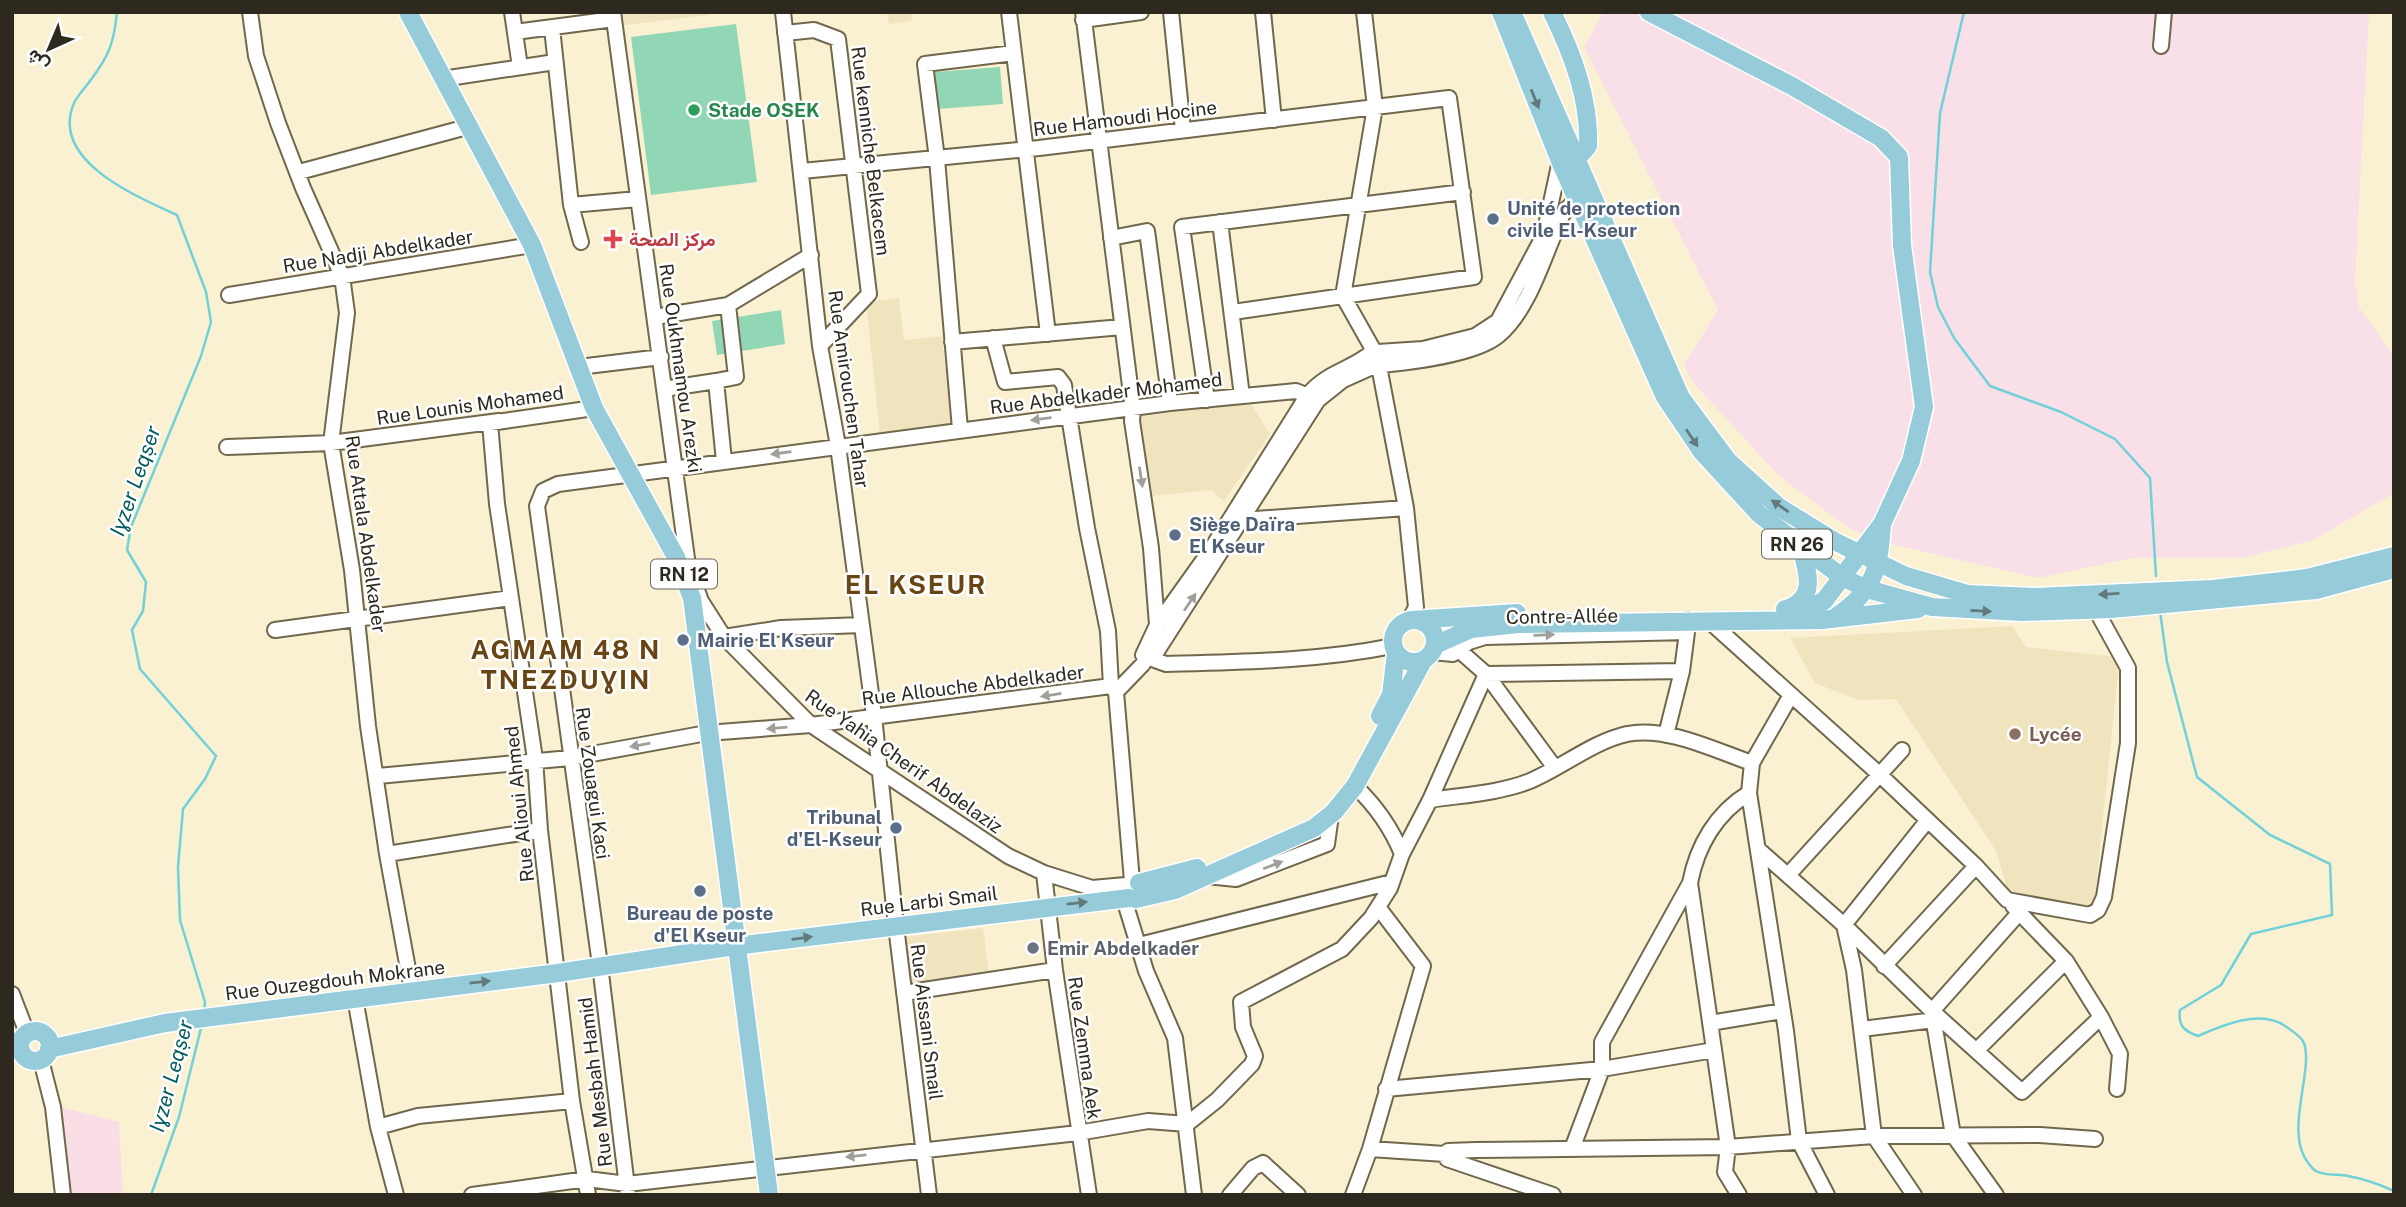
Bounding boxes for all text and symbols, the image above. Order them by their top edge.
north arrow [14,14,84,84]
text: ش [21,45,54,77]
street label: Rue kenniche Belkacem [847,45,895,257]
one-way arrow [1529,88,1540,109]
street label: Rue Hamoudi Hocine [1032,96,1218,140]
place label: Stade OSEK [708,99,820,121]
marker: Stade OSEK [686,102,702,118]
place label: Unité de protection civile El-Kseur [1507,197,1680,241]
marker: Unité de protection civile El-Kseur [1485,211,1501,227]
street label: Rue Nadji Abdelkader [281,225,475,277]
place label: مركز الصحة [629,228,716,252]
marker: مركز الصحة [603,229,623,249]
street label: Rue Oukhmamou Arezki [655,262,707,474]
street label: Rue Amirouchen Tahar [824,289,874,489]
street label: Rue Abdelkader Mohamed [989,368,1223,418]
street label: Rue Lounis Mohamed [375,381,565,429]
one-way arrow [1030,414,1052,425]
water label: Iɣzer Leqṣer [104,422,166,539]
one-way arrow [1685,429,1699,447]
street label: Rue Attala Abdelkader [341,434,391,634]
one-way arrow [770,448,792,459]
one-way arrow [1135,466,1146,488]
one-way arrow [1770,499,1789,513]
place label: Siège Daïra El Kseur [1189,513,1295,557]
marker: Siège Daïra El Kseur [1167,527,1183,543]
road number: RN 26 [1762,530,1832,558]
road number: RN 12 [651,560,717,588]
district label: EL KSEUR [845,569,987,600]
one-way arrow [2097,589,2119,600]
one-way arrow [1184,592,1197,612]
street label: Contre-Allée [1506,604,1618,628]
one-way arrow [1970,606,1992,617]
place label: Mairie El Kseur [697,629,834,651]
one-way arrow [1534,630,1556,641]
marker: Mairie El Kseur [675,632,691,648]
district label: AGMAM 48 N TNEZDUƔIN [471,634,661,695]
street label: Rue Allouche Abdelkader [860,660,1086,710]
street label: Rue Yahia Cherif Abdelaziz [801,684,1007,838]
one-way arrow [1040,690,1062,701]
street label: Rue Zouagui Kaci [571,706,615,860]
one-way arrow [765,723,787,734]
place label: Lycée [2029,723,2082,745]
street label: Rue Alioui Ahmed [500,725,538,883]
marker: Lycée [2007,726,2023,742]
one-way arrow [629,740,651,751]
place label: Tribunal d'El-Kseur [787,806,882,850]
marker: Tribunal d'El-Kseur [888,820,904,836]
one-way arrow [1262,859,1283,870]
street label: Rue Larbi Smail [859,882,999,920]
marker: Bureau de poste d'El Kseur [692,883,708,899]
one-way arrow [1066,898,1088,909]
place label: Bureau de poste d'El Kseur [627,902,774,946]
one-way arrow [792,932,814,943]
place label: Emir Abdelkader [1047,937,1199,959]
marker: Emir Abdelkader [1025,940,1041,956]
street label: Rue Aissani Smail [906,943,948,1101]
street label: Rue Ouzegdouh Mokrane [224,956,446,1004]
street label: Rue Zemma Aek [1064,975,1106,1121]
one-way arrow [469,976,491,987]
street label: Rue Mesbah Hamid [574,996,616,1168]
water label: Iɣzer Leqṣer [144,1016,198,1135]
one-way arrow [845,1151,867,1162]

